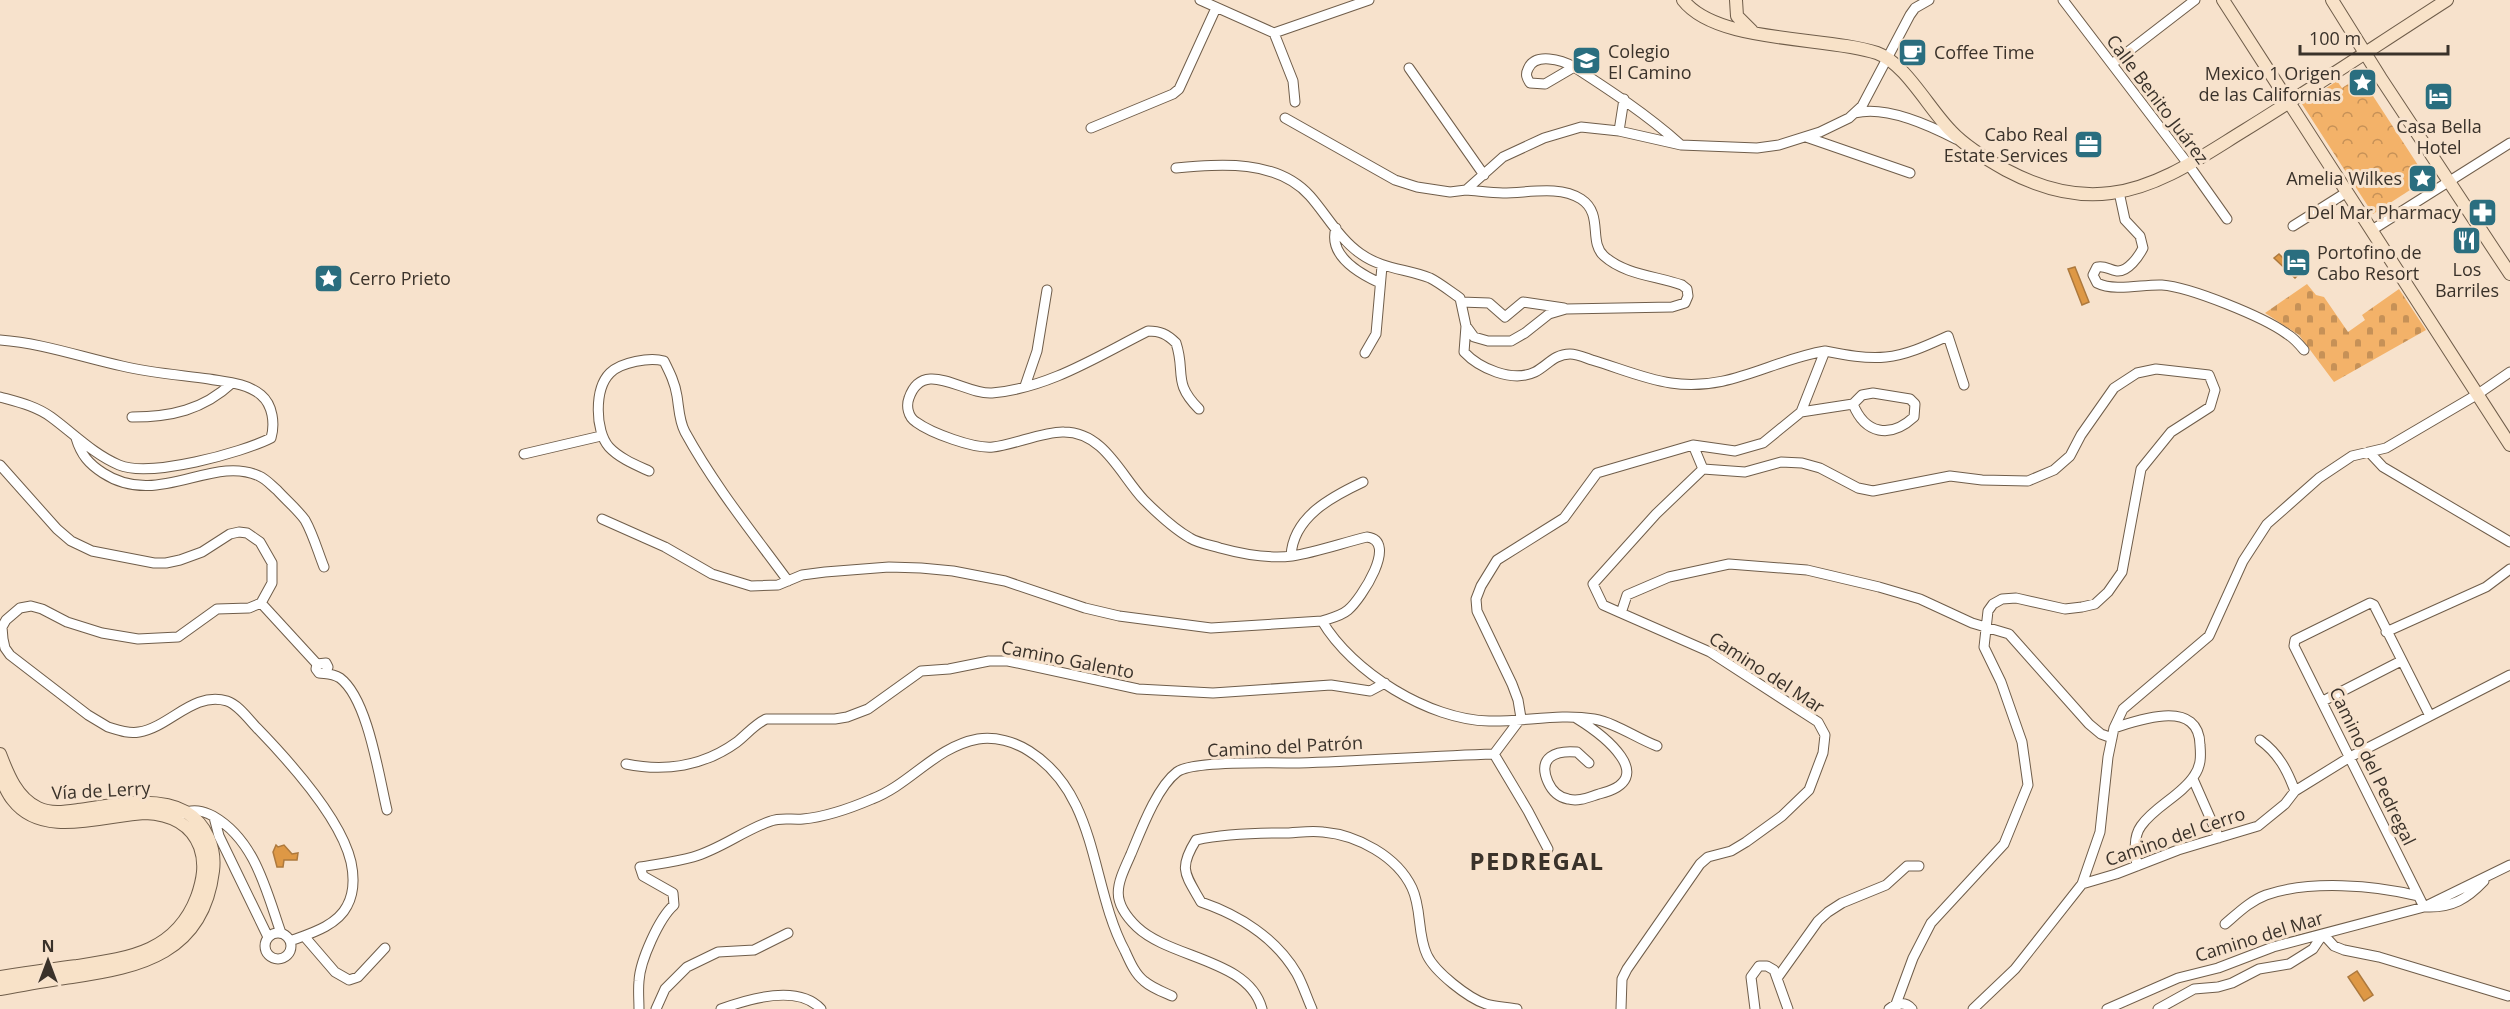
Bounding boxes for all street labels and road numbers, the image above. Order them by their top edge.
street label: Calle Benito Juárez [2101,29,2215,169]
street label: Camino del Mar [1705,626,1830,719]
street label: Camino Galento [999,634,1137,684]
street label: Camino del Pedregal [2324,683,2422,849]
street label: Camino del Patrón [1207,730,1363,762]
street label: Vía de Lerry [51,775,152,805]
street label: Camino del Cerro [2102,801,2248,871]
street label: Camino del Mar [2192,905,2327,967]

